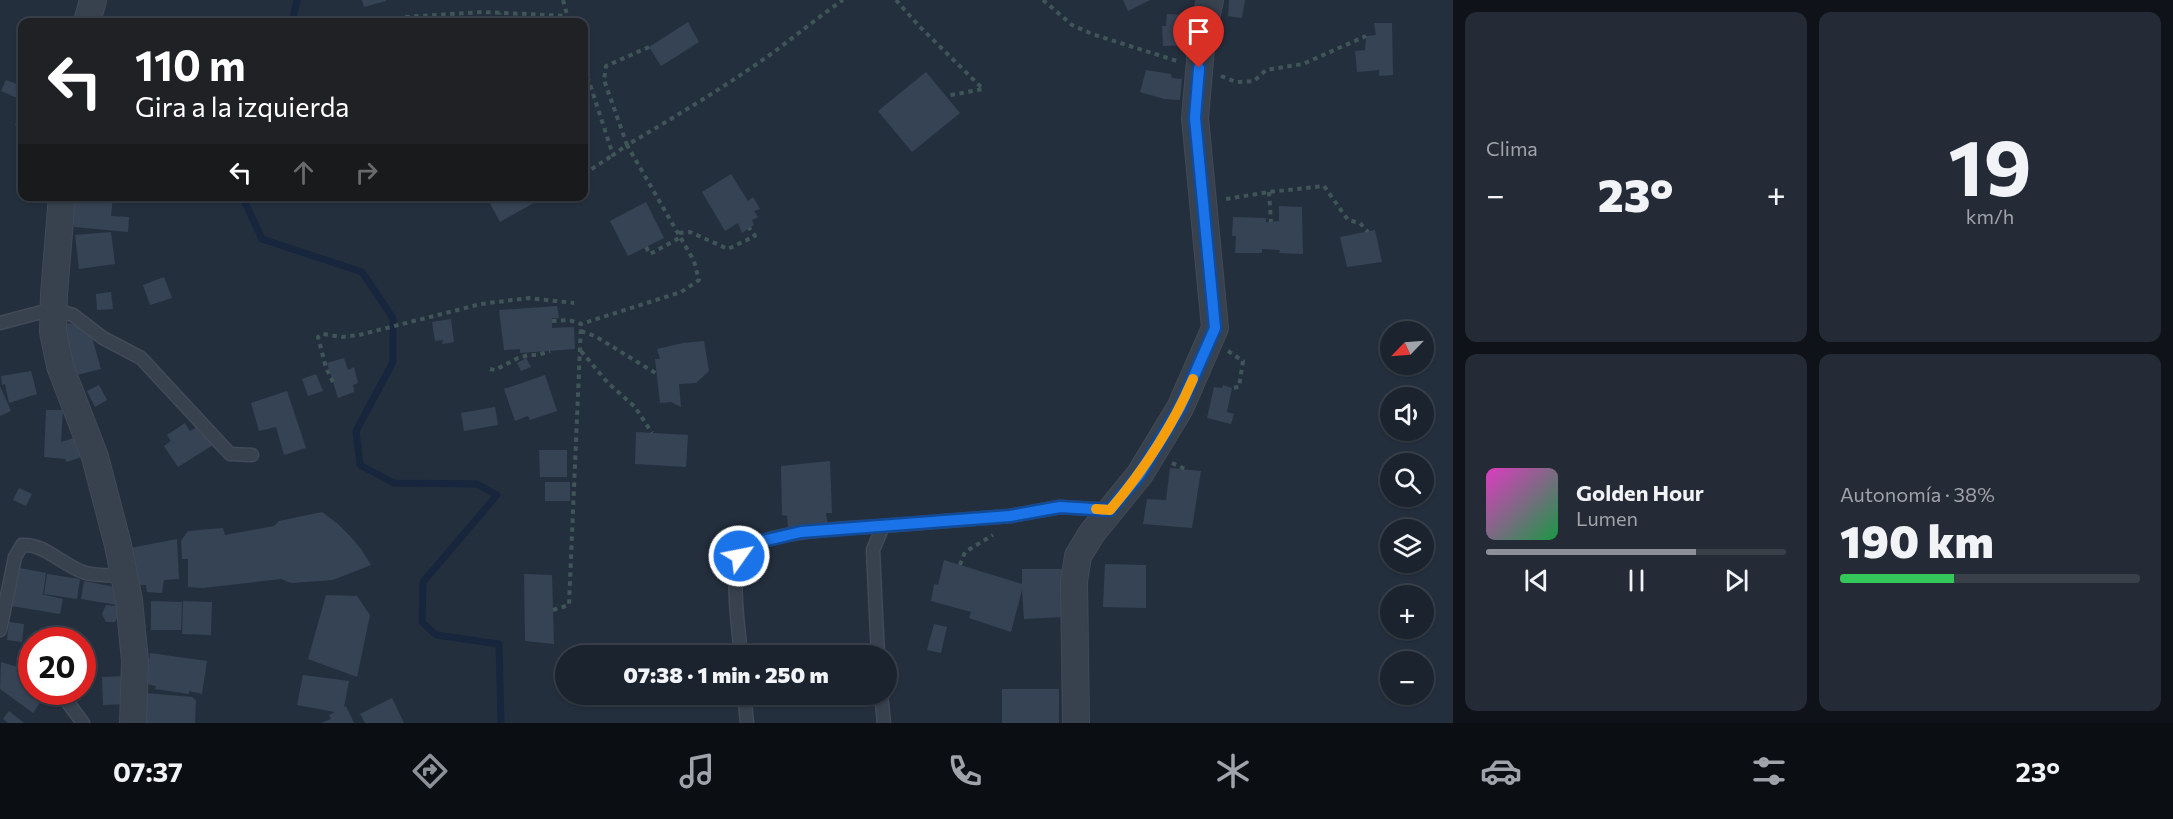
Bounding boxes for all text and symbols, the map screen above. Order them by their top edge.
pin [1173,6,1224,68]
icon: arrive [1182,15,1215,48]
text: 110 m [135,38,246,90]
icon: left [36,42,114,120]
text: Gira a la izquierda [135,90,349,123]
text: 19 [1948,117,2032,212]
text: Clima [1486,136,1538,160]
icon: left [224,156,257,189]
icon: ahead [287,156,320,189]
icon: right [350,156,383,189]
text: 23° [1598,166,1674,221]
text: − [1486,173,1505,214]
text: + [1767,173,1786,214]
text: km/h [1966,204,2014,228]
north arrow [1380,321,1434,375]
map controls [1380,321,1434,705]
button: sound [1380,387,1434,441]
button: search [1380,453,1434,507]
text: Golden Hour [1576,479,1704,506]
text: Autonomía · 38% [1840,482,1995,506]
text: Lumen [1576,506,1638,530]
text: 190 km [1840,512,1994,567]
button: layers [1380,519,1434,573]
position arrow [707,524,771,588]
icon: previous [1520,564,1553,597]
icon: pause [1620,564,1653,597]
icon: next [1720,564,1753,597]
button: + [1380,585,1434,639]
speed limit sign: 20 [18,627,96,705]
button: − [1380,651,1434,705]
text: 07:38 · 1 min · 250 m [623,661,829,688]
icon: directions [409,750,451,792]
icon: music [676,750,718,792]
icon: phone [944,750,986,792]
icon: climate [1212,750,1254,792]
icon: car [1480,750,1522,792]
icon: filters [1748,750,1790,792]
text: 07:37 [113,755,183,788]
text: 23° [2015,755,2060,788]

